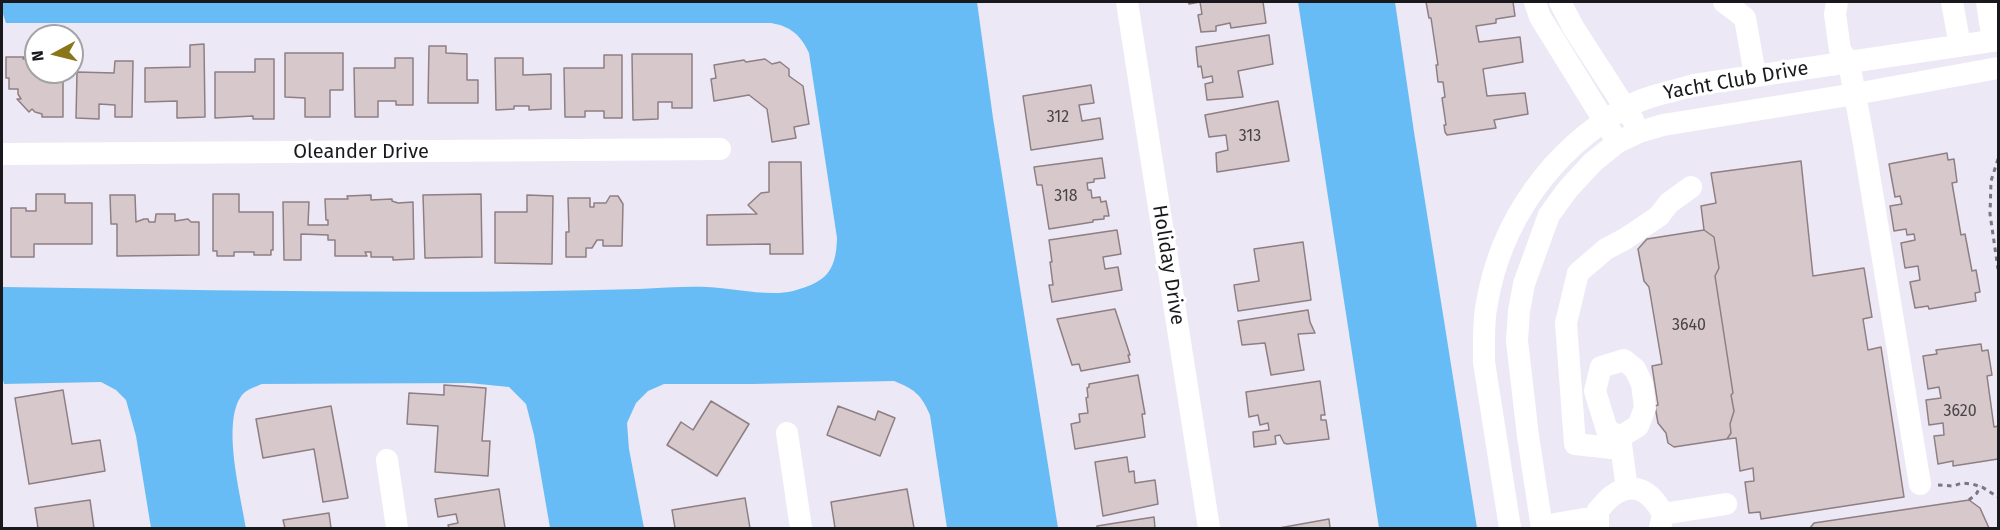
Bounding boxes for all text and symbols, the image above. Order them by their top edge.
north arrow [24,24,84,84]
text: N [28,50,48,62]
street label: Yacht Club Drive [1662,56,1810,106]
house number: 312 [1047,108,1069,128]
house number: 313 [1239,127,1261,147]
street label: Oleander Drive [293,140,429,164]
house number: 318 [1054,187,1078,207]
street label: Holiday Drive [1147,203,1189,327]
house number: 3640 [1672,316,1706,336]
house number: 3620 [1943,402,1977,422]

